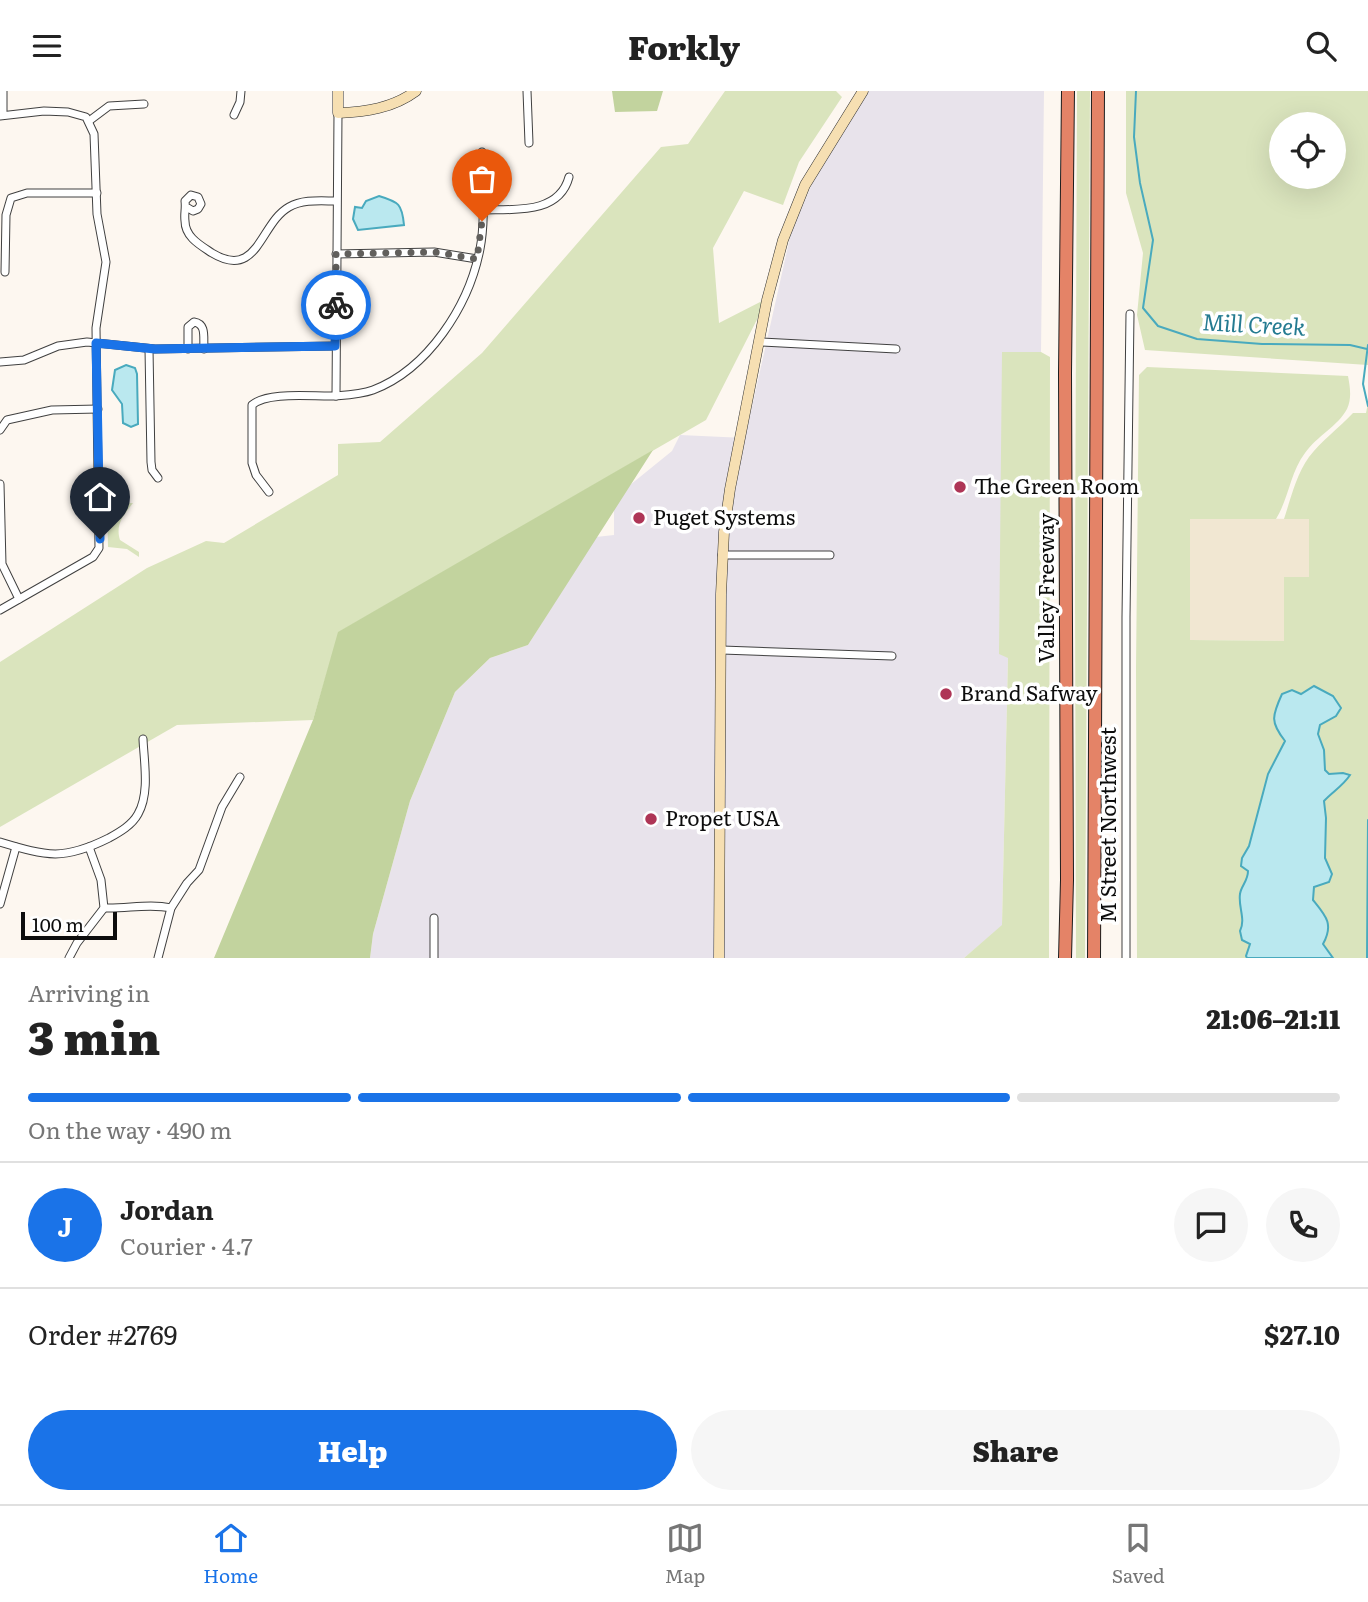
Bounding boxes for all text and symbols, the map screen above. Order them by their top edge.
text: Forkly [628,22,740,70]
icon: menu [28,27,66,65]
icon: search [1302,27,1340,65]
map controls [1269,112,1346,189]
button: locate [1269,112,1346,189]
pin [452,149,512,221]
icon: bag [463,160,501,198]
courier [301,270,371,340]
icon: bike [317,286,355,324]
water label: Mill Creek [1202,303,1307,343]
pin [70,467,130,539]
place label: The Green Room [974,469,1139,500]
icon: home [81,478,119,516]
marker: The Green Room [952,479,968,495]
place label: Puget Systems [653,500,795,531]
marker: Puget Systems [631,510,647,526]
street label: Valley Freeway [1029,512,1060,663]
place label: Brand Safway [960,676,1099,707]
marker: Brand Safway [938,686,954,702]
street label: M Street Northwest [1091,727,1122,923]
place label: Propet USA [665,801,781,832]
marker: Propet USA [643,811,659,827]
scale bar [21,909,117,941]
text: 100 m [32,910,84,938]
text: Arriving in [28,975,150,1009]
text: 21:06–21:11 [1206,998,1340,1037]
text: 3 min [28,1001,160,1069]
text: On the way · 490 m [28,1112,232,1146]
button: chat [1174,1188,1248,1262]
button: phone [1266,1188,1340,1262]
text: Jordan [120,1189,214,1228]
text: J [58,1206,72,1245]
text: Courier · 4.7 [120,1228,253,1262]
text: Order #2769 [28,1314,177,1353]
text: $27.10 [1264,1314,1340,1353]
button: Help [28,1410,677,1490]
button: Share [691,1410,1340,1490]
tab: Home [203,1519,258,1589]
tab: Map [665,1519,705,1589]
tab: Saved [1112,1519,1165,1589]

